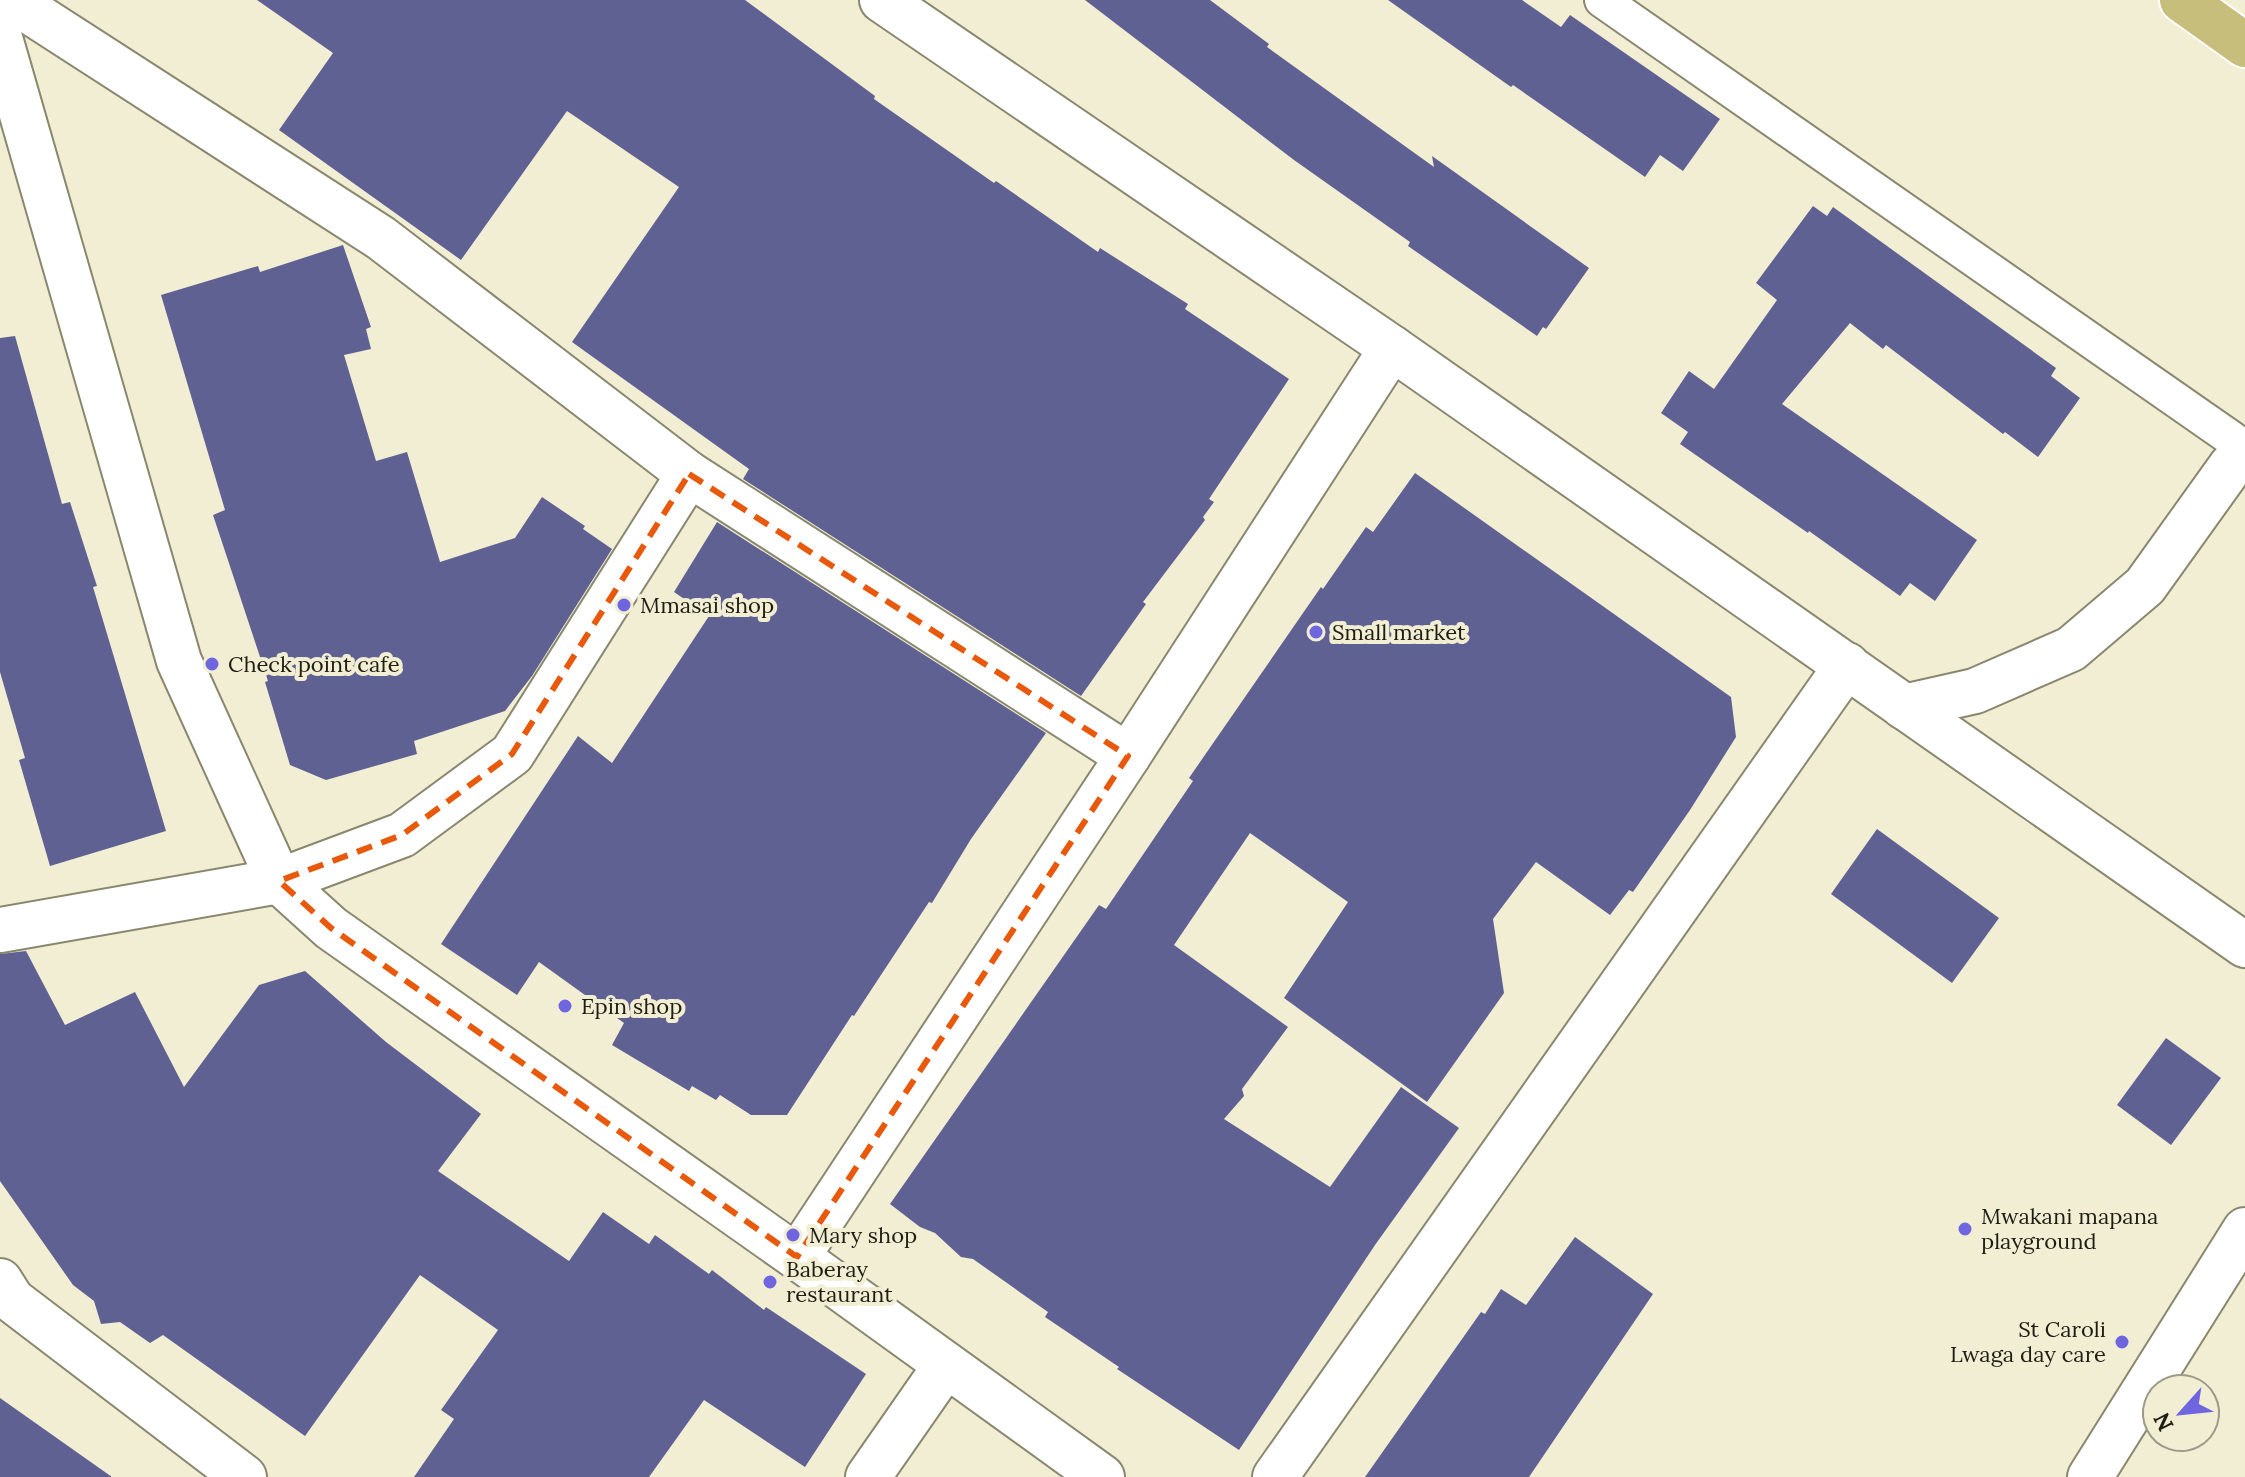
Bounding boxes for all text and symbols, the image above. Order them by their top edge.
place label: Mmasai shop [640,591,774,619]
marker: Mmasai shop [615,596,633,614]
place label: Small market [1332,618,1466,646]
marker: Small market [1307,623,1325,641]
place label: Check point cafe [228,650,400,678]
marker: Check point cafe [203,655,221,673]
place label: Epin shop [581,992,682,1020]
marker: Epin shop [556,997,574,1015]
place label: Mwakani mapana playground [1981,1202,2158,1255]
marker: Mwakani mapana playground [1956,1220,1974,1238]
place label: Mary shop [809,1221,917,1249]
marker: Mary shop [784,1226,802,1244]
place label: Baberay restaurant [786,1255,893,1308]
marker: Baberay restaurant [761,1273,779,1291]
place label: St Caroli Lwaga day care [1950,1315,2106,1368]
marker: St Caroli Lwaga day care [2113,1333,2131,1351]
north arrow [2141,1373,2221,1453]
text: N [2147,1408,2180,1436]

